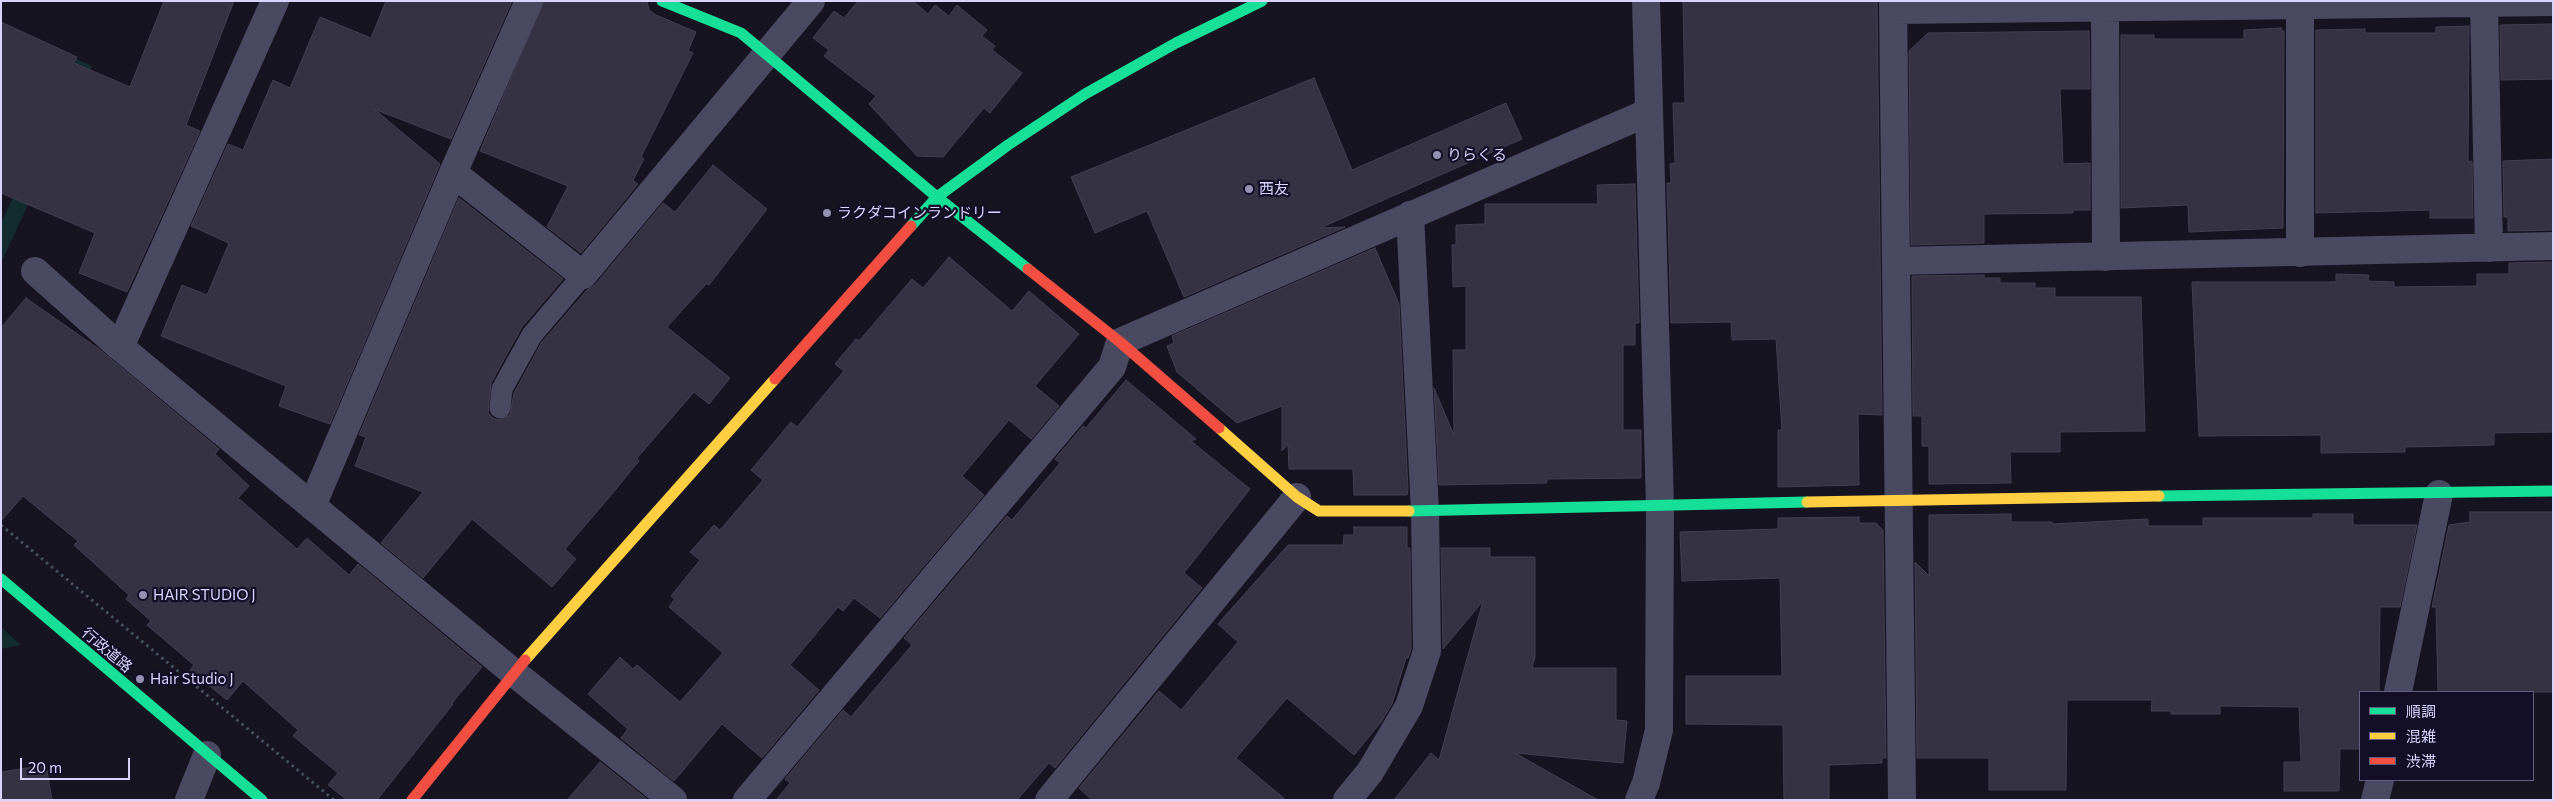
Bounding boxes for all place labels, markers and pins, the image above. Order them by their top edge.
place label: りらくる [1447,146,1507,164]
marker: りらくる [1431,149,1443,161]
place label: 西友 [1259,180,1289,198]
marker: 西友 [1243,183,1255,195]
place label: ラクダコインランドリー [837,204,1002,222]
marker: ラクダコインランドリー [821,207,833,219]
place label: HAIR STUDIO J [153,586,256,604]
marker: HAIR STUDIO J [137,589,149,601]
place label: Hair Studio J [150,670,234,688]
marker: Hair Studio J [134,673,146,685]

